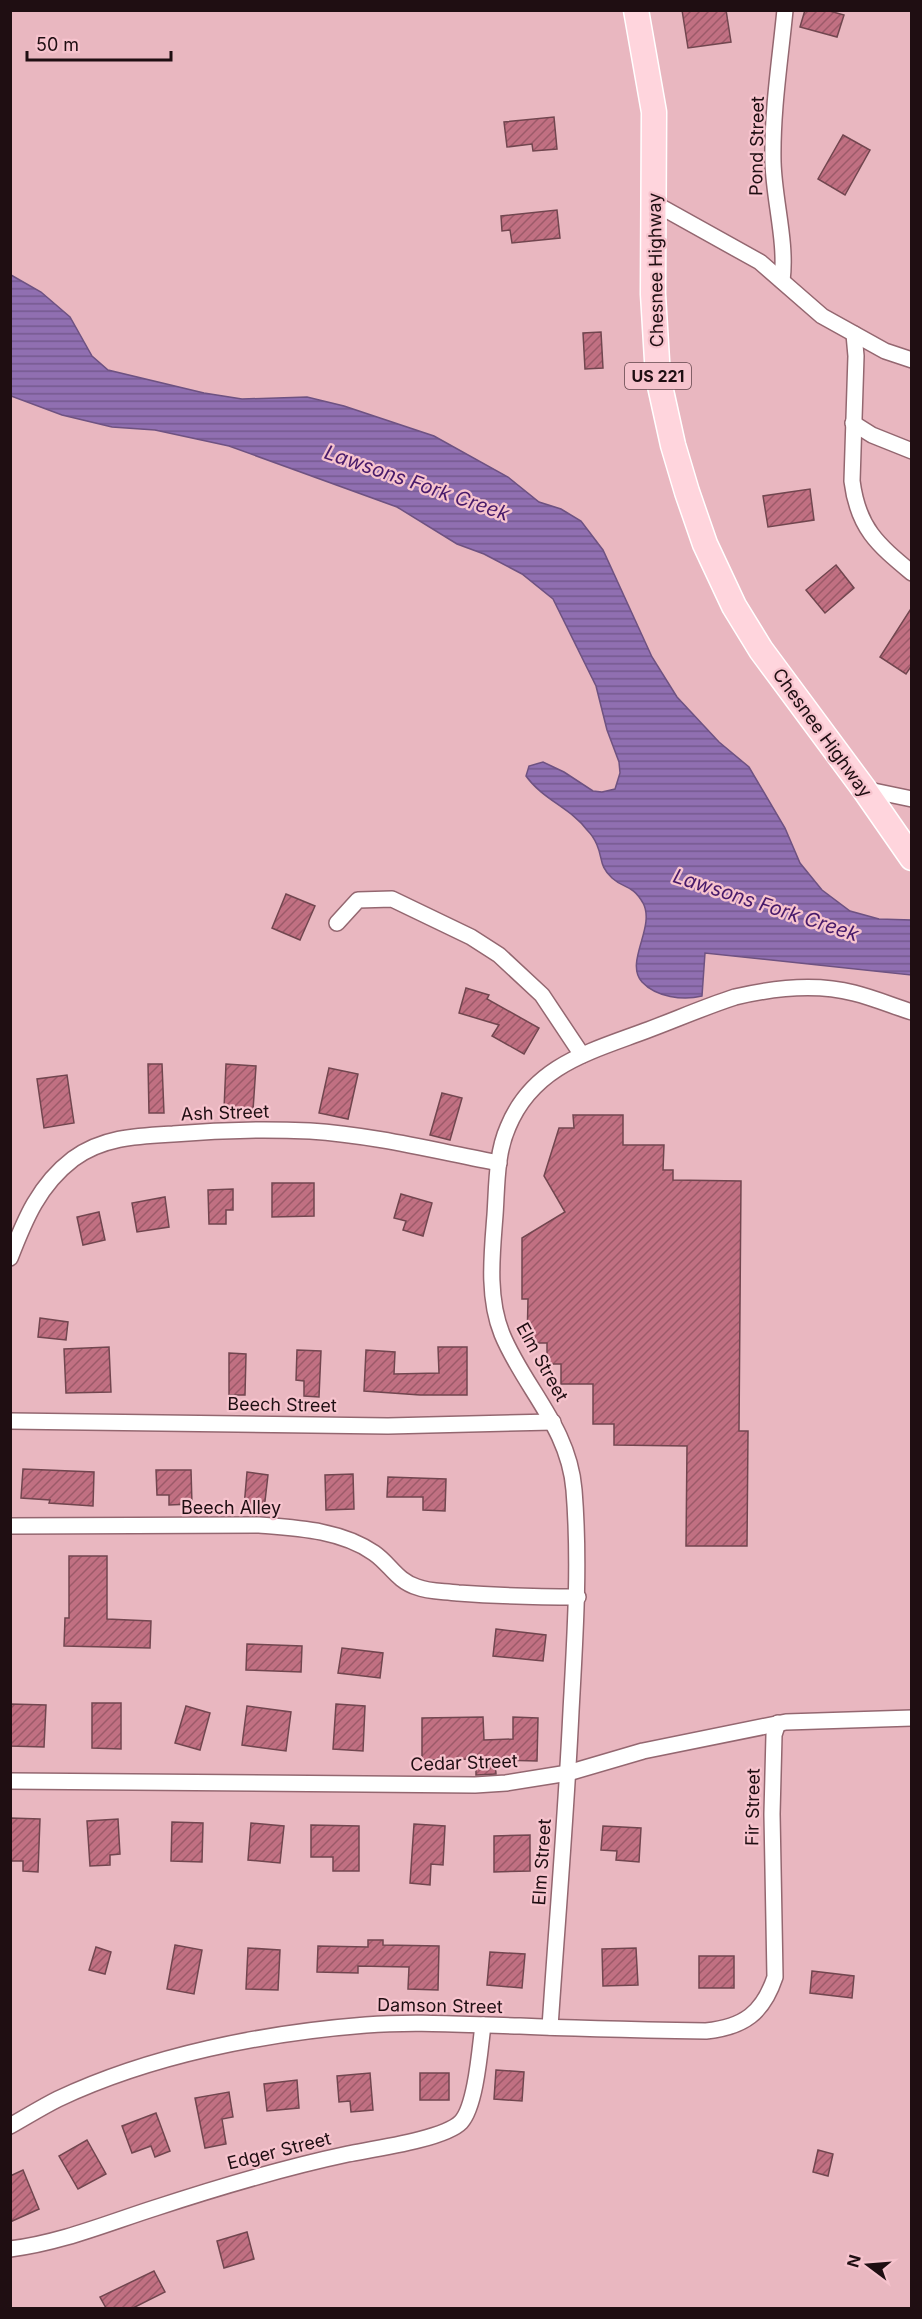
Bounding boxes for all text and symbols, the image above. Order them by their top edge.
scale bar [27,24,171,62]
text: 50 m [36,34,79,55]
street label: Pond Street [745,96,768,196]
street label: Chesnee Highway [644,193,667,347]
road number: US 221 [625,363,691,389]
water label: Lawsons Fork Creek [321,440,513,526]
street label: Chesnee Highway [768,664,876,801]
water label: Lawsons Fork Creek [670,864,863,947]
street label: Ash Street [180,1100,270,1125]
street label: Elm Street [512,1319,573,1405]
street label: Beech Street [227,1393,337,1416]
street label: Beech Alley [181,1497,281,1518]
street label: Cedar Street [410,1750,518,1775]
street label: Fir Street [741,1768,764,1846]
street label: Elm Street [528,1818,555,1906]
street label: Damson Street [377,1994,503,2017]
street label: Edger Street [225,2127,333,2174]
north arrow [838,2235,898,2295]
text: N [842,2252,865,2269]

